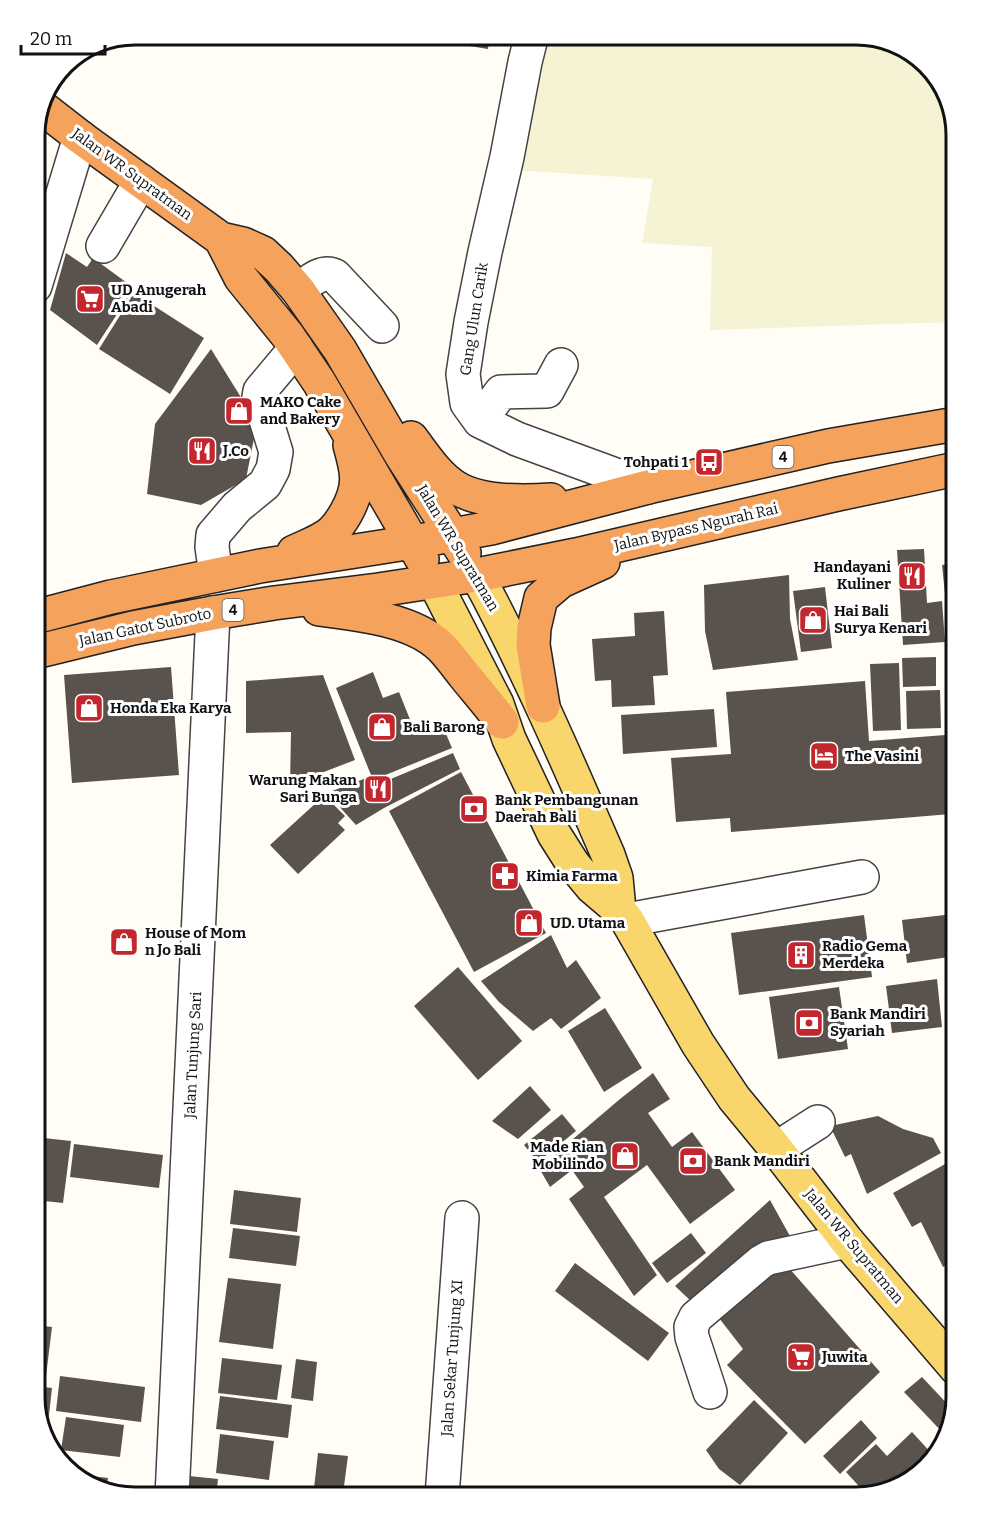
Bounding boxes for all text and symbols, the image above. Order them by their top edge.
scale bar [21,18,105,56]
text: 20 m [30,28,72,50]
street label: Jalan WR Supratman [68,124,196,224]
street label: Gang Ulun Carik [456,261,492,377]
place label: UD Anugerah Abadi [111,281,207,316]
supermarket icon: UD Anugerah Abadi [74,283,106,315]
place label: MAKO Cake and Bakery [260,393,341,428]
shop icon: MAKO Cake and Bakery [223,395,255,427]
restaurant icon: J.Co [186,435,218,467]
place label: J.Co [222,442,249,460]
bus stop icon: Tohpati 1 [693,446,725,478]
road number: 4 [772,446,794,468]
place label: Tohpati 1 [624,453,689,471]
street label: Jalan WR Supratman [413,481,503,615]
street label: Jalan Bypass Ngurah Rai [611,499,780,555]
place label: Handayani Kuliner [814,558,891,593]
restaurant icon: Handayani Kuliner [896,560,928,592]
road number: 4 [222,599,244,621]
place label: Hai Bali Surya Kenari [834,602,927,637]
street label: Jalan Gatot Subroto [76,604,213,650]
shop icon: Hai Bali Surya Kenari [797,604,829,636]
shop icon: Honda Eka Karya [73,692,105,724]
place label: Honda Eka Karya [110,699,232,717]
shop icon: Bali Barong [366,711,398,743]
place label: Bali Barong [403,718,485,736]
hotel icon: The Vasini [808,740,840,772]
place label: The Vasini [845,747,919,765]
place label: Warung Makan Sari Bunga [249,771,358,806]
restaurant icon: Warung Makan Sari Bunga [362,773,394,805]
place label: Bank Pembangunan Daerah Bali [495,791,639,826]
bank icon: Bank Pembangunan Daerah Bali [458,793,490,825]
pharmacy icon: Kimia Farma [489,860,521,892]
place label: Kimia Farma [526,867,618,885]
shop icon: UD. Utama [513,907,545,939]
place label: UD. Utama [550,914,626,932]
place label: House of Mom n Jo Bali [145,924,247,959]
shop icon: House of Mom n Jo Bali [108,926,140,958]
place label: Radio Gema Merdeka [822,937,908,972]
building icon: Radio Gema Merdeka [785,939,817,971]
street label: Jalan Tunjung Sari [181,991,205,1120]
place label: Bank Mandiri Syariah [830,1005,926,1040]
bank icon: Bank Mandiri Syariah [793,1007,825,1039]
place label: Made Rian Mobilindo [530,1138,604,1173]
shop icon: Made Rian Mobilindo [609,1140,641,1172]
bank icon: Bank Mandiri [677,1145,709,1177]
place label: Bank Mandiri [714,1152,810,1170]
street label: Jalan WR Supratman [800,1184,908,1307]
street label: Jalan Sekar Tunjung XI [437,1279,466,1438]
supermarket icon: Juwita [785,1341,817,1373]
place label: Juwita [821,1348,868,1366]

